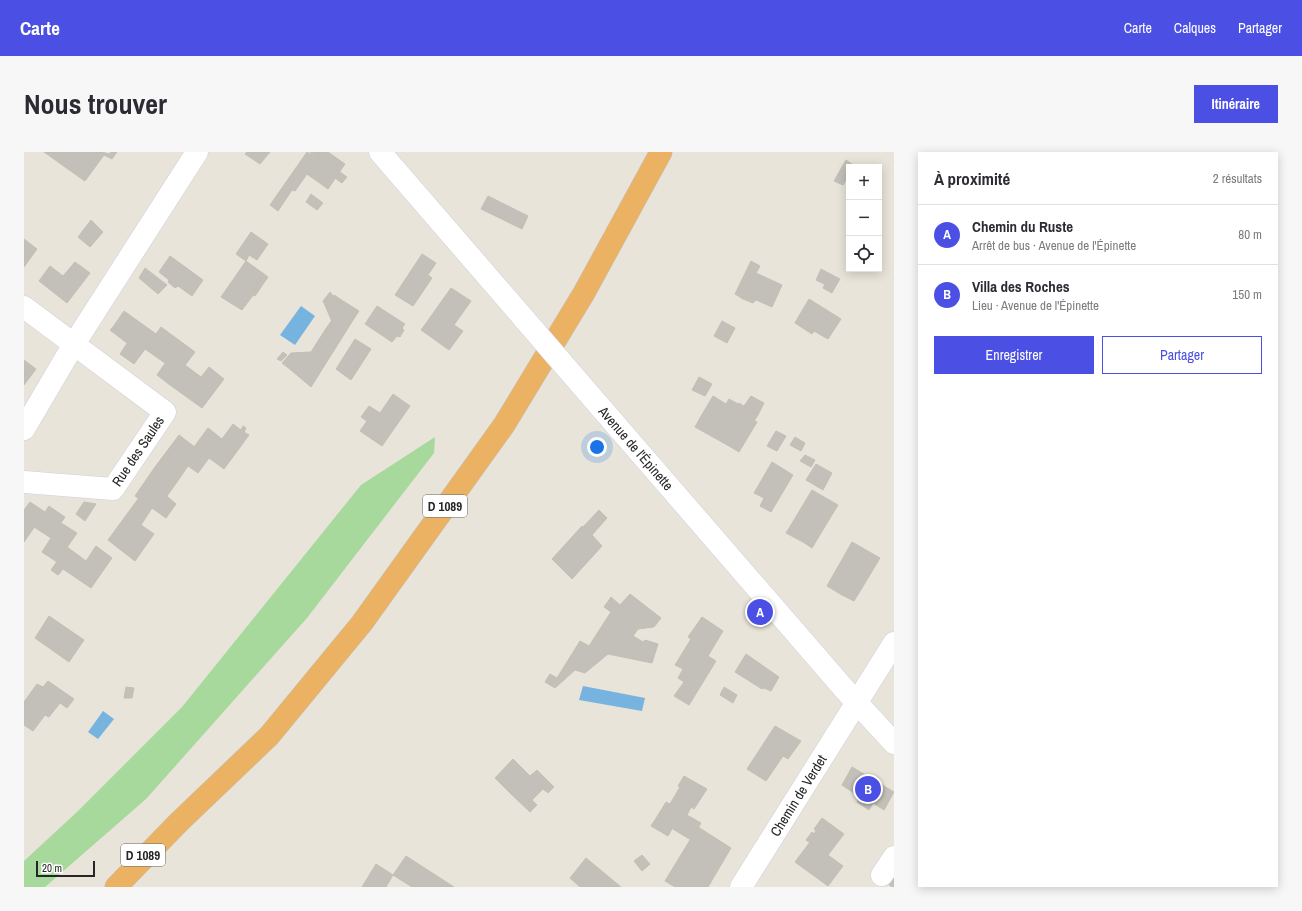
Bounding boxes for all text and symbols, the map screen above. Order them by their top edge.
text: Carte [20,15,60,41]
text: Carte [1124,19,1152,37]
text: Calques [1174,19,1216,37]
text: Partager [1238,19,1282,37]
text: Nous trouver [24,85,167,123]
button: Itinéraire [1194,85,1278,123]
map controls [846,164,882,272]
button: + [846,164,882,200]
text: À proximité [934,167,1010,190]
text: 2 résultats [1213,170,1262,187]
button: − [846,200,882,236]
text: Chemin du Ruste [972,216,1073,237]
text: A [943,226,951,243]
text: 80 m [1238,226,1262,243]
button: locate [846,236,882,272]
text: Arrêt de bus · Avenue de l'Épinette [972,237,1136,254]
text: Villa des Roches [972,276,1070,297]
text: B [943,286,951,303]
text: 150 m [1232,286,1262,303]
text: Lieu · Avenue de l'Épinette [972,297,1099,314]
button: Enregistrer [934,336,1094,374]
button: Partager [1102,336,1262,374]
street label: Avenue de l'Épinette [594,402,677,494]
street label: Rue des Saules [108,412,168,490]
your location [587,437,607,457]
road number: D 1089 [423,495,467,517]
pin: A [747,597,773,627]
street label: Chemin de Verdet [766,751,831,840]
pin: B [855,774,881,804]
road number: D 1089 [121,844,165,866]
scale bar [36,859,95,878]
text: 20 m [42,861,62,875]

